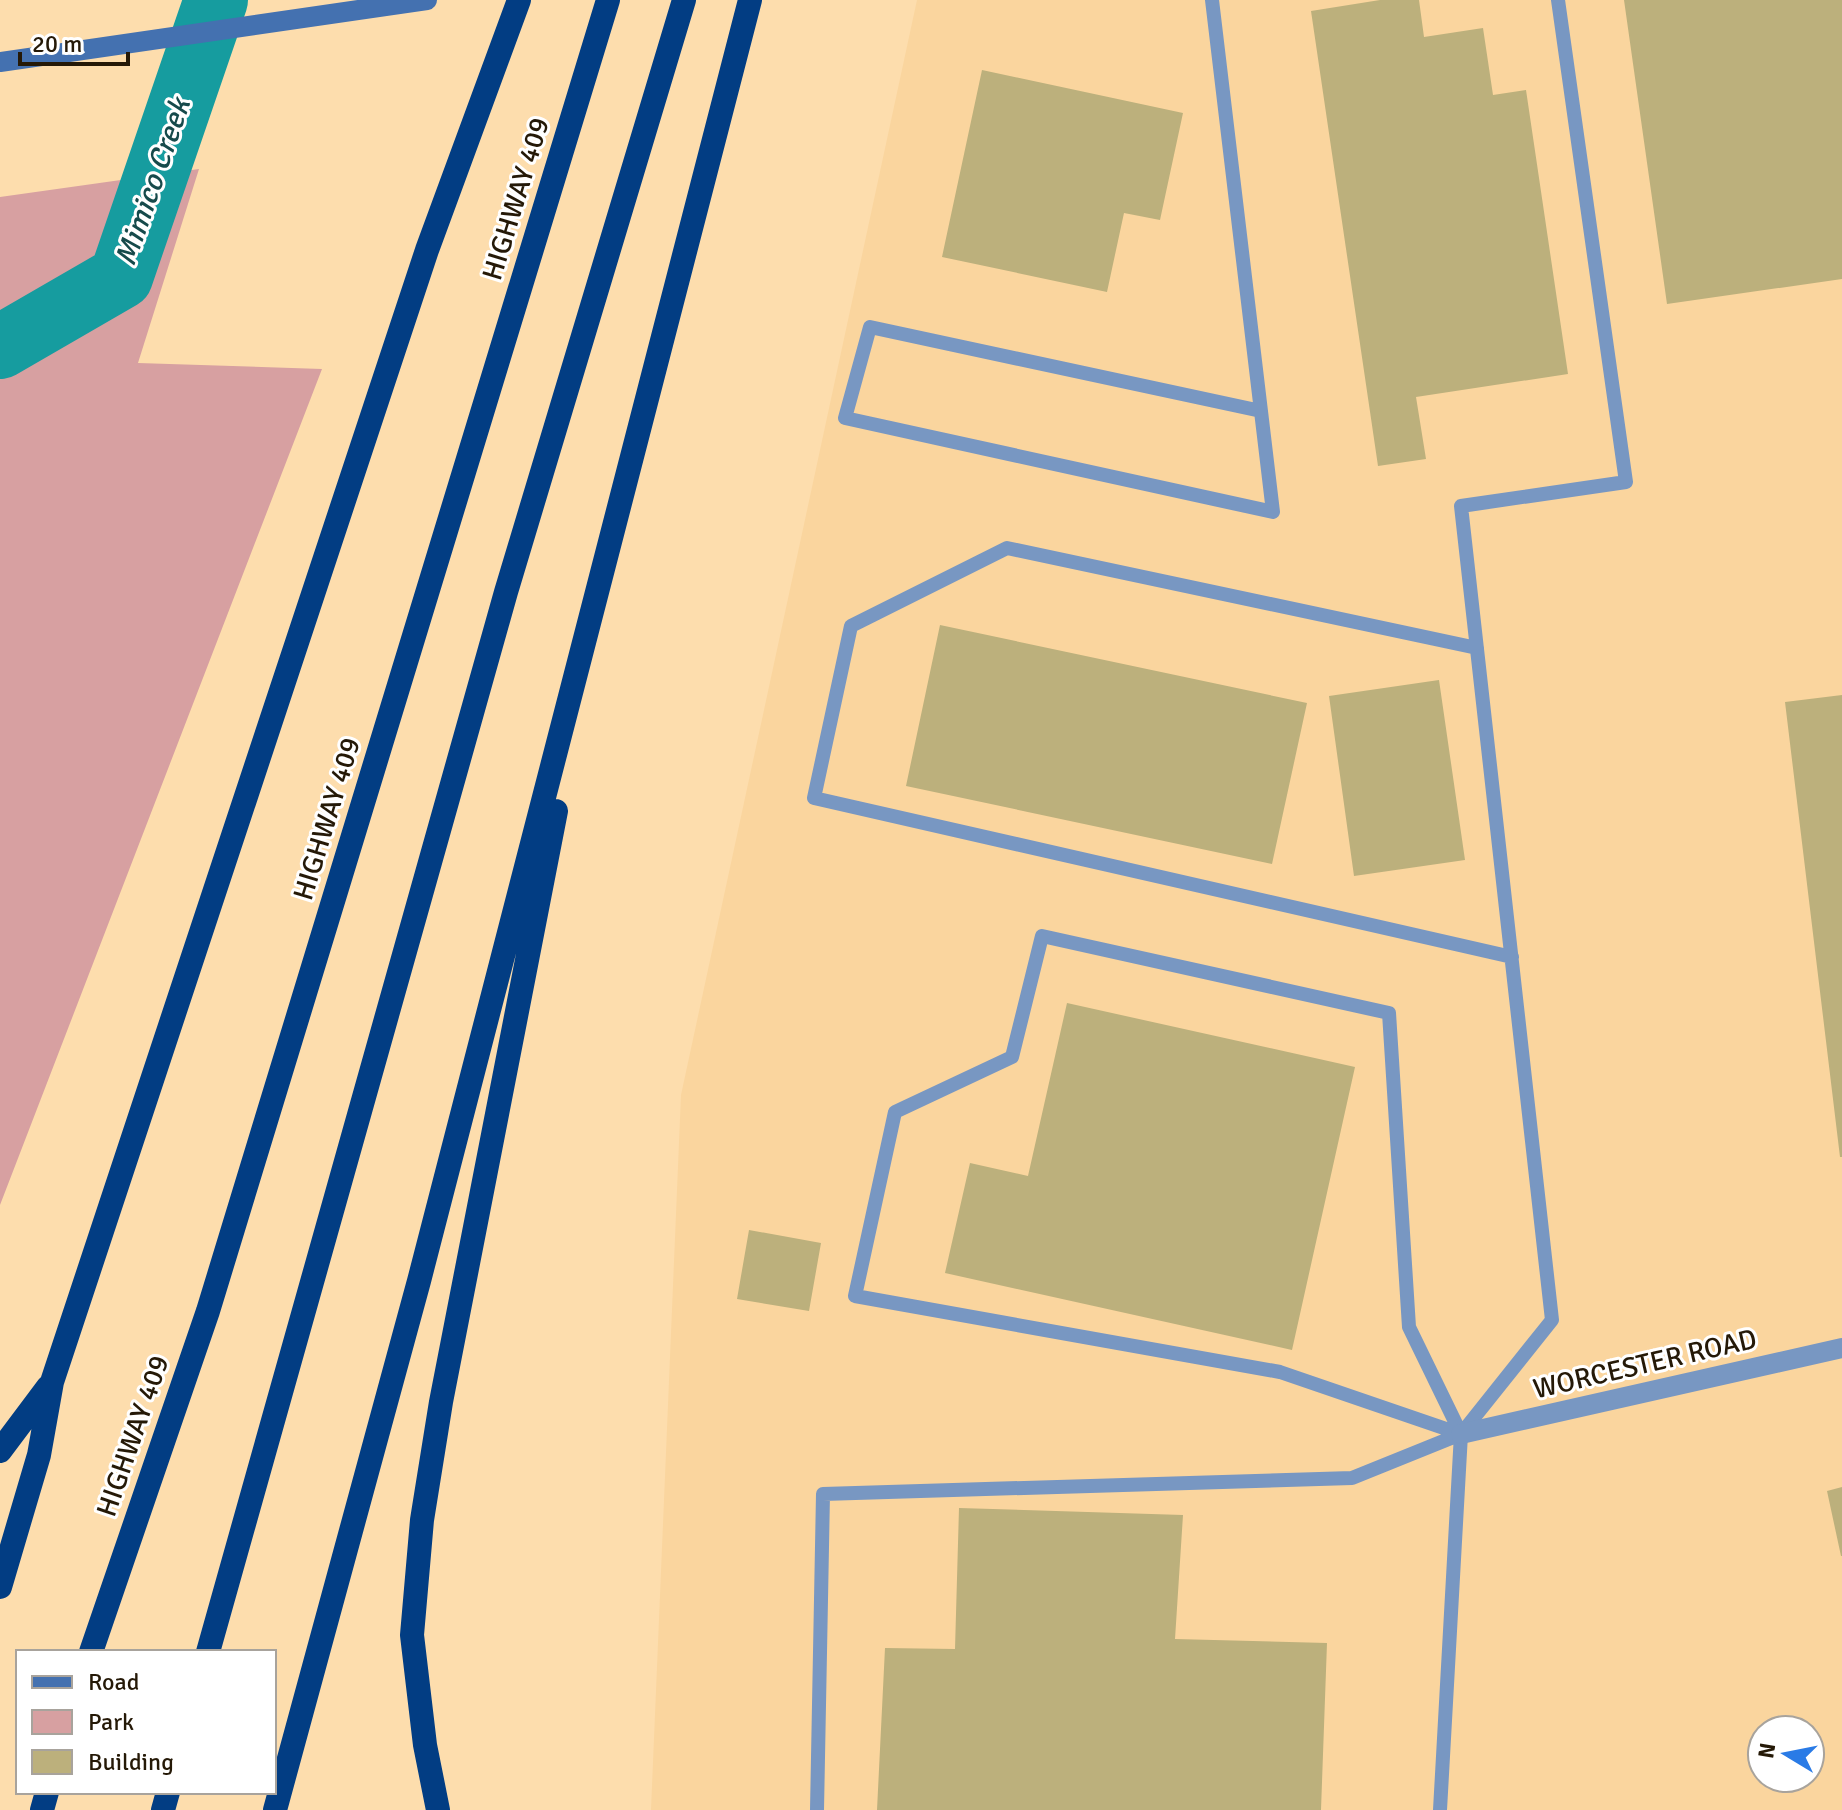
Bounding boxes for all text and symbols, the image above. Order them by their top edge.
scale bar [20,16,128,66]
text: 20 m [32,29,82,59]
water label: Mimico Creek [107,91,200,270]
street label: HIGHWAY 409 [475,114,557,284]
street label: HIGHWAY 409 [286,734,368,904]
street label: WORCESTER ROAD [1530,1322,1760,1406]
street label: HIGHWAY 409 [90,1351,176,1521]
legend [16,1650,276,1794]
text: Road [88,1667,139,1697]
text: Park [88,1707,134,1737]
north arrow [1746,1714,1826,1794]
text: N [1752,1741,1781,1760]
text: Building [88,1747,174,1777]

